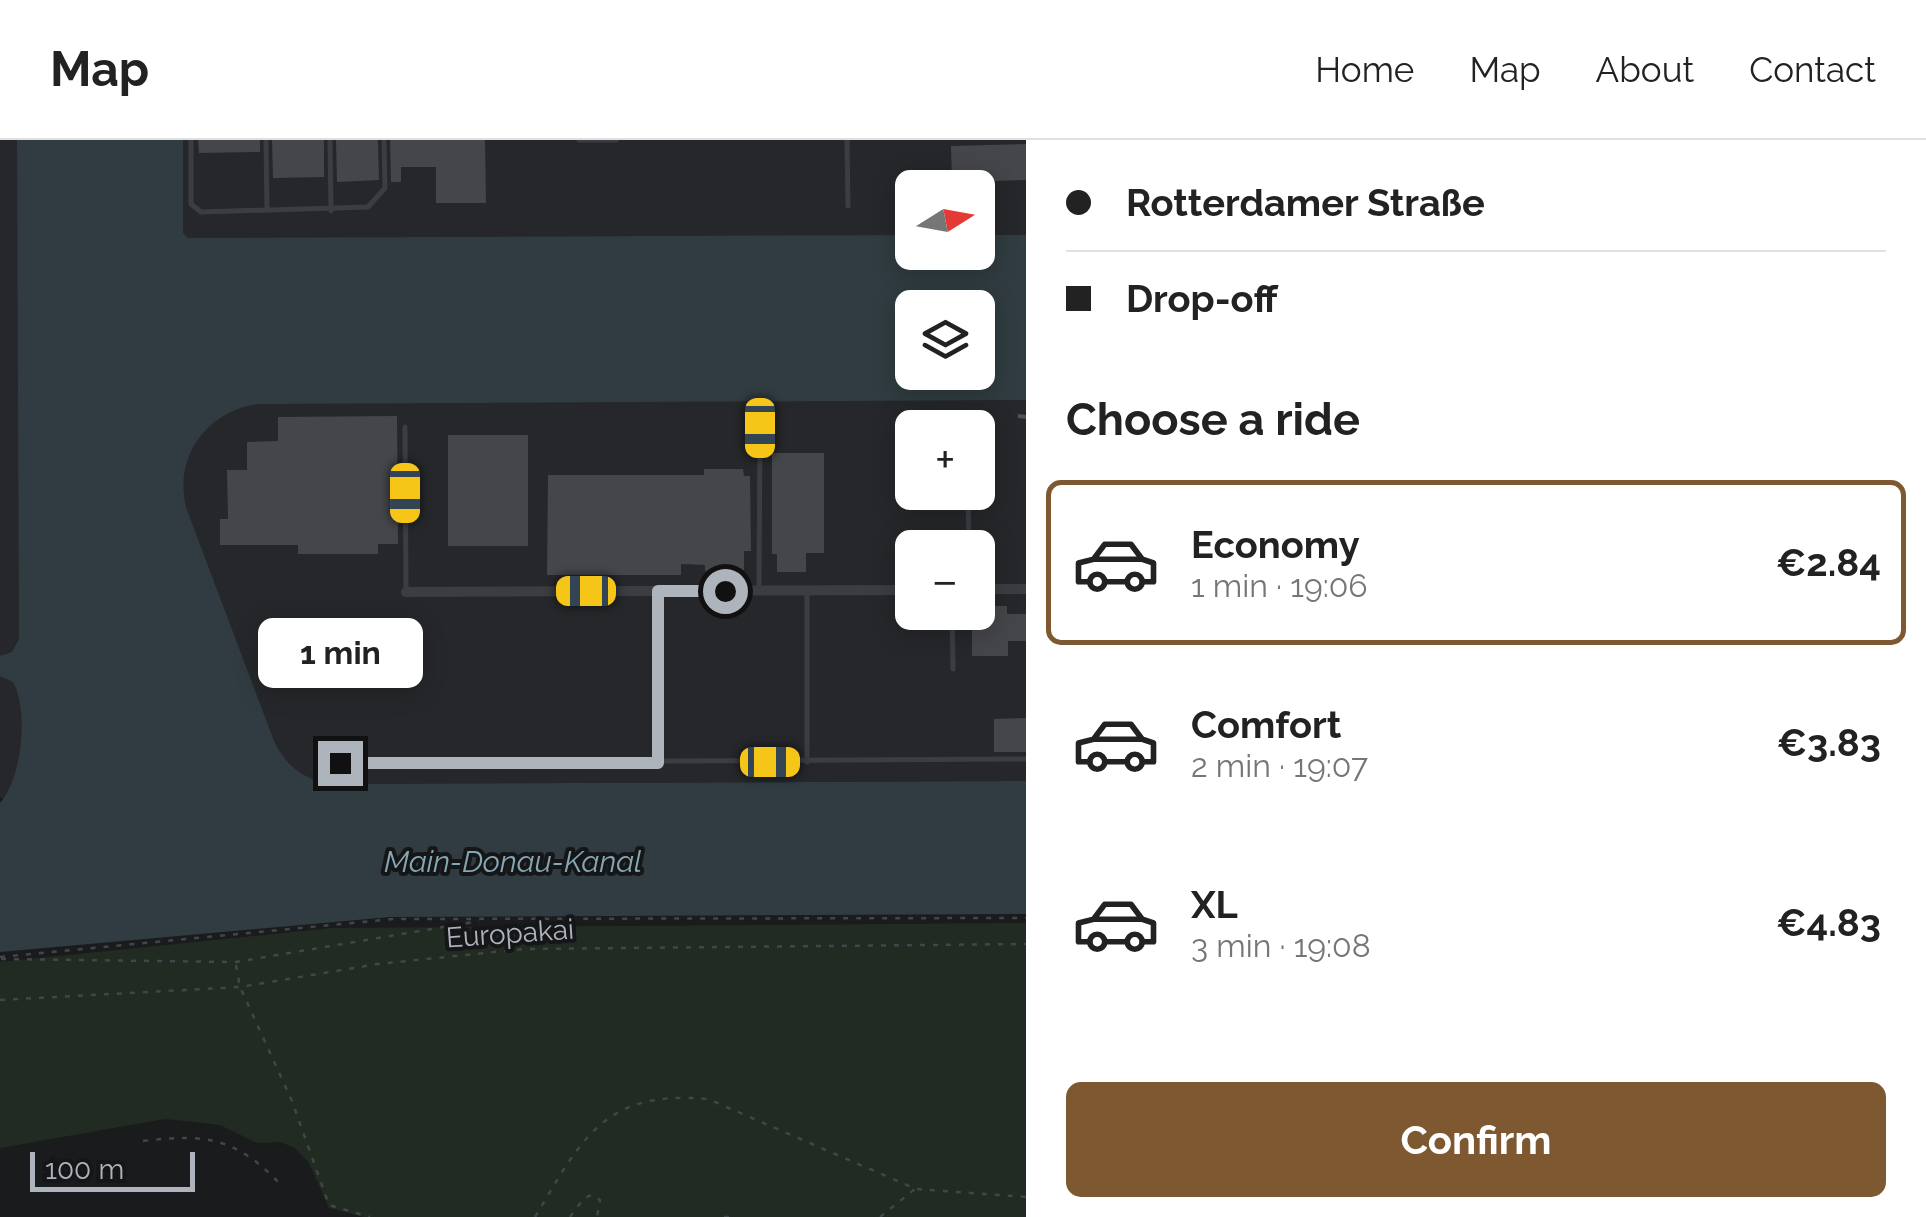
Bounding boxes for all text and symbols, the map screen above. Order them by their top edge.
text: Map [50,41,149,97]
text: Home [1315,49,1414,90]
text: Map [1469,49,1541,90]
text: About [1596,49,1694,90]
text: Contact [1749,49,1876,90]
north arrow [895,170,995,270]
map controls [895,170,995,630]
text: Rotterdamer Straße [1126,180,1485,225]
text: Drop-off [1126,276,1278,321]
button: layers [895,290,995,390]
text: Choose a ride [1066,393,1360,446]
car [745,398,775,458]
button: + [895,410,995,510]
car [390,463,420,523]
icon: car [1071,518,1161,608]
text: Economy [1191,522,1360,567]
button: − [895,530,995,630]
text: €2.84 [1776,540,1881,585]
text: 1 min · 19:06 [1191,567,1368,604]
route start [703,569,748,614]
car [556,576,616,606]
callout: 1 min [258,618,422,688]
text: 1 min [300,634,381,671]
icon: car [1071,698,1161,788]
text: Comfort [1191,702,1341,747]
text: €3.83 [1777,720,1881,765]
route end [318,741,363,786]
car [740,747,800,777]
text: 2 min · 19:07 [1191,747,1368,784]
water label: Main-Donau-Kanal [384,844,642,879]
icon: car [1071,878,1161,968]
text: XL [1191,882,1238,927]
text: €4.83 [1776,900,1881,945]
street label: Europakai [445,913,575,954]
text: 3 min · 19:08 [1191,927,1371,964]
button: Confirm [1066,1082,1886,1197]
scale bar [30,1147,195,1192]
text: 100 m [45,1153,124,1186]

